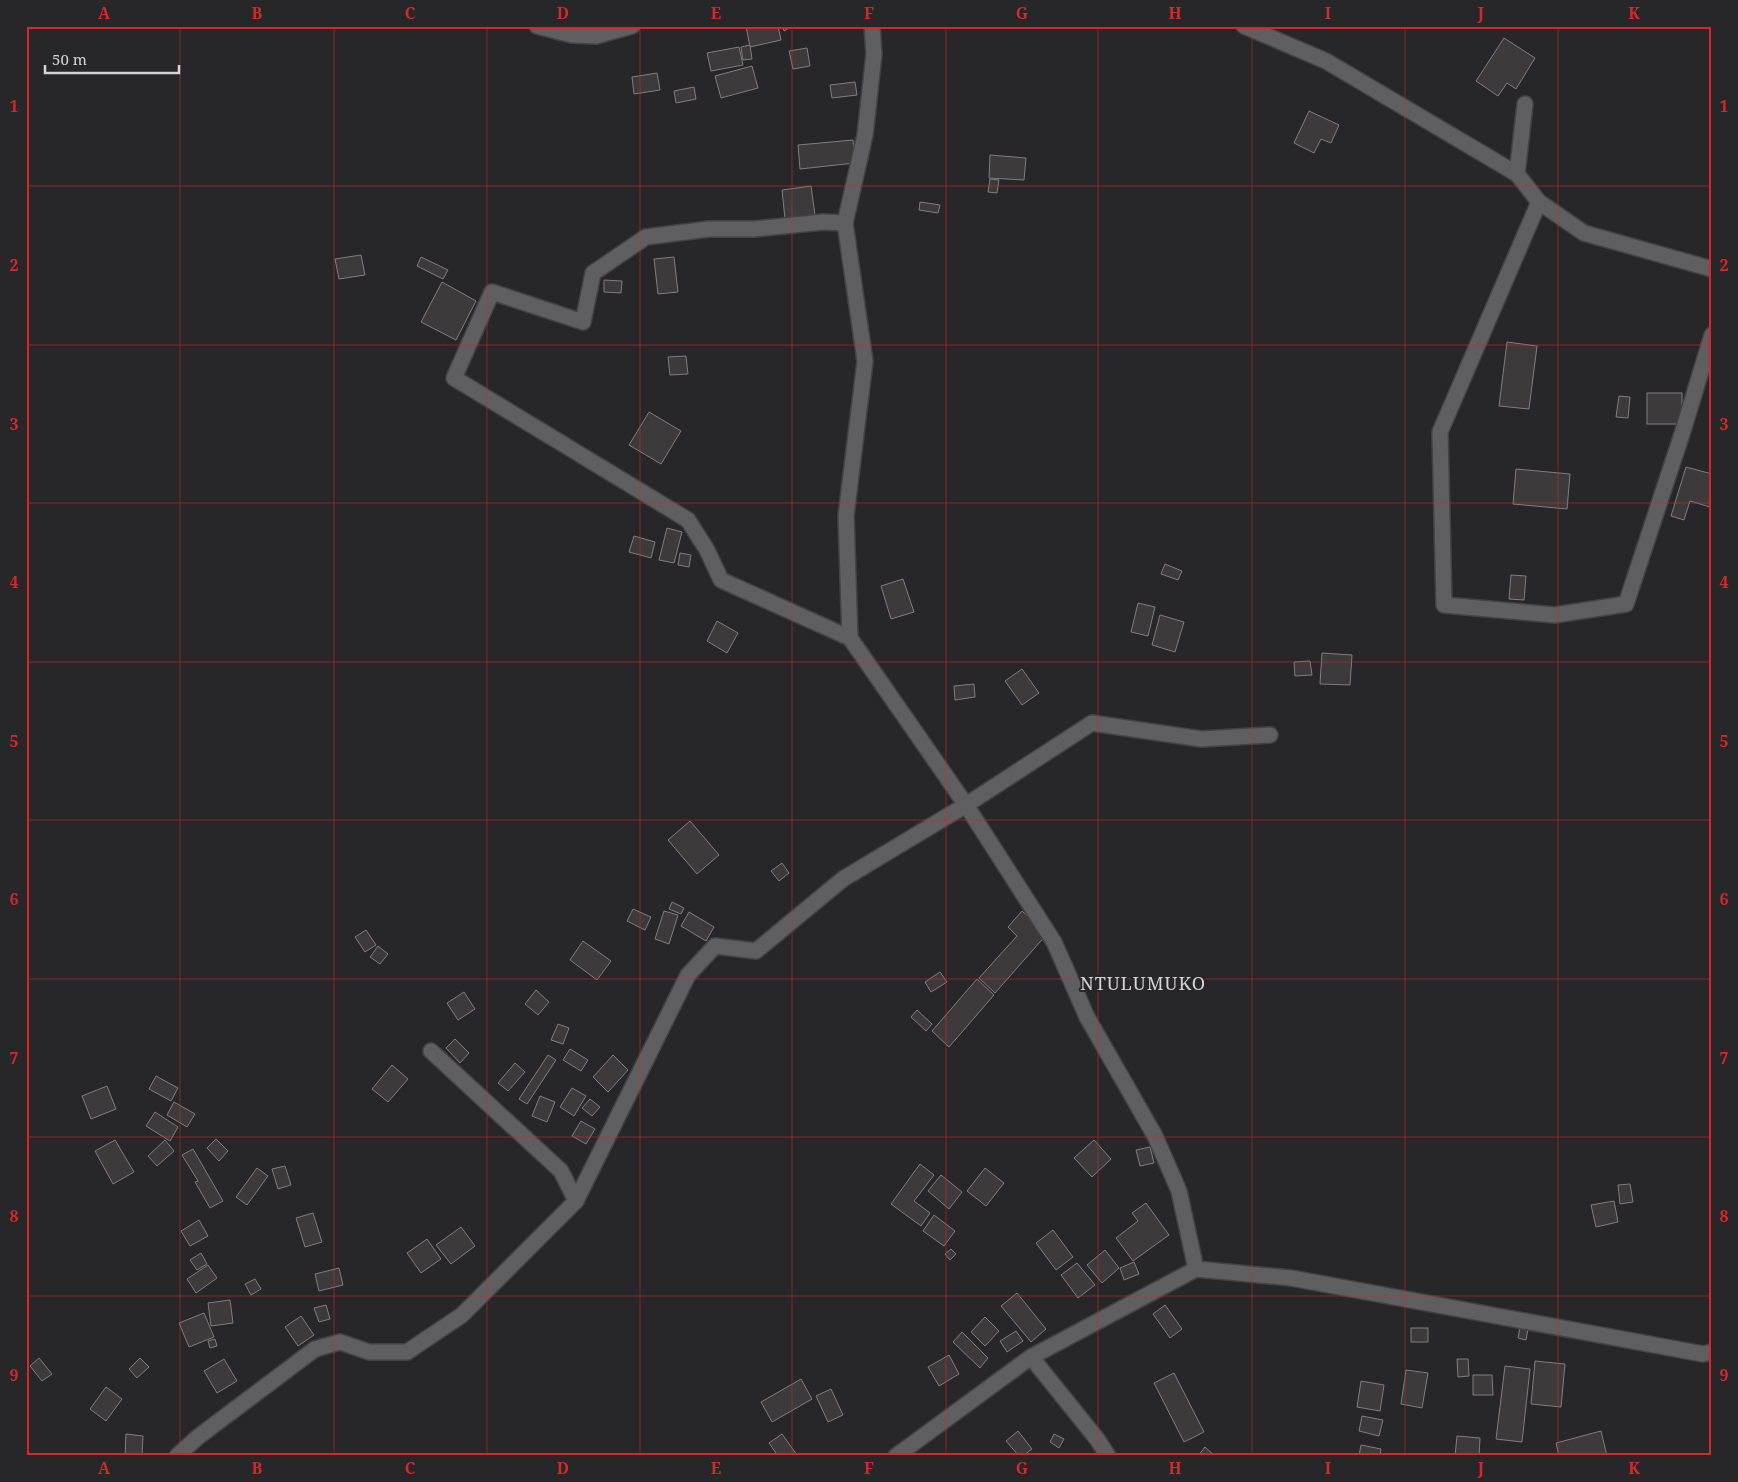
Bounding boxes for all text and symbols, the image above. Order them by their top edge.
text: A [98,2,111,24]
text: B [252,2,263,24]
text: C [405,2,416,24]
text: D [557,2,569,24]
text: E [711,2,721,24]
text: F [864,2,874,24]
text: G [1016,2,1028,24]
text: H [1168,2,1182,24]
text: I [1325,2,1331,24]
text: J [1477,2,1485,24]
text: K [1628,2,1640,24]
scale bar [45,42,179,74]
text: 50 m [52,49,87,69]
text: 1 [9,95,19,117]
text: 1 [1719,95,1729,117]
text: 2 [9,254,19,276]
text: 2 [1719,254,1729,276]
text: 3 [9,413,19,435]
text: 3 [1719,413,1729,435]
text: 4 [9,571,19,593]
text: 4 [1719,571,1729,593]
text: 5 [9,730,19,752]
text: 5 [1719,730,1729,752]
text: 6 [9,888,19,910]
text: 6 [1719,888,1729,910]
district label: NTULUMUKO [1080,971,1206,995]
text: 7 [9,1047,19,1069]
text: 7 [1719,1047,1729,1069]
text: 8 [9,1205,19,1227]
text: 8 [1719,1205,1729,1227]
text: 9 [9,1364,19,1386]
text: 9 [1719,1364,1729,1386]
text: A [98,1457,111,1479]
text: B [252,1457,263,1479]
text: C [405,1457,416,1479]
text: D [557,1457,569,1479]
text: E [711,1457,721,1479]
text: F [864,1457,874,1479]
text: G [1016,1457,1028,1479]
text: H [1168,1457,1182,1479]
text: I [1325,1457,1331,1479]
text: J [1477,1457,1485,1479]
text: K [1628,1457,1640,1479]

